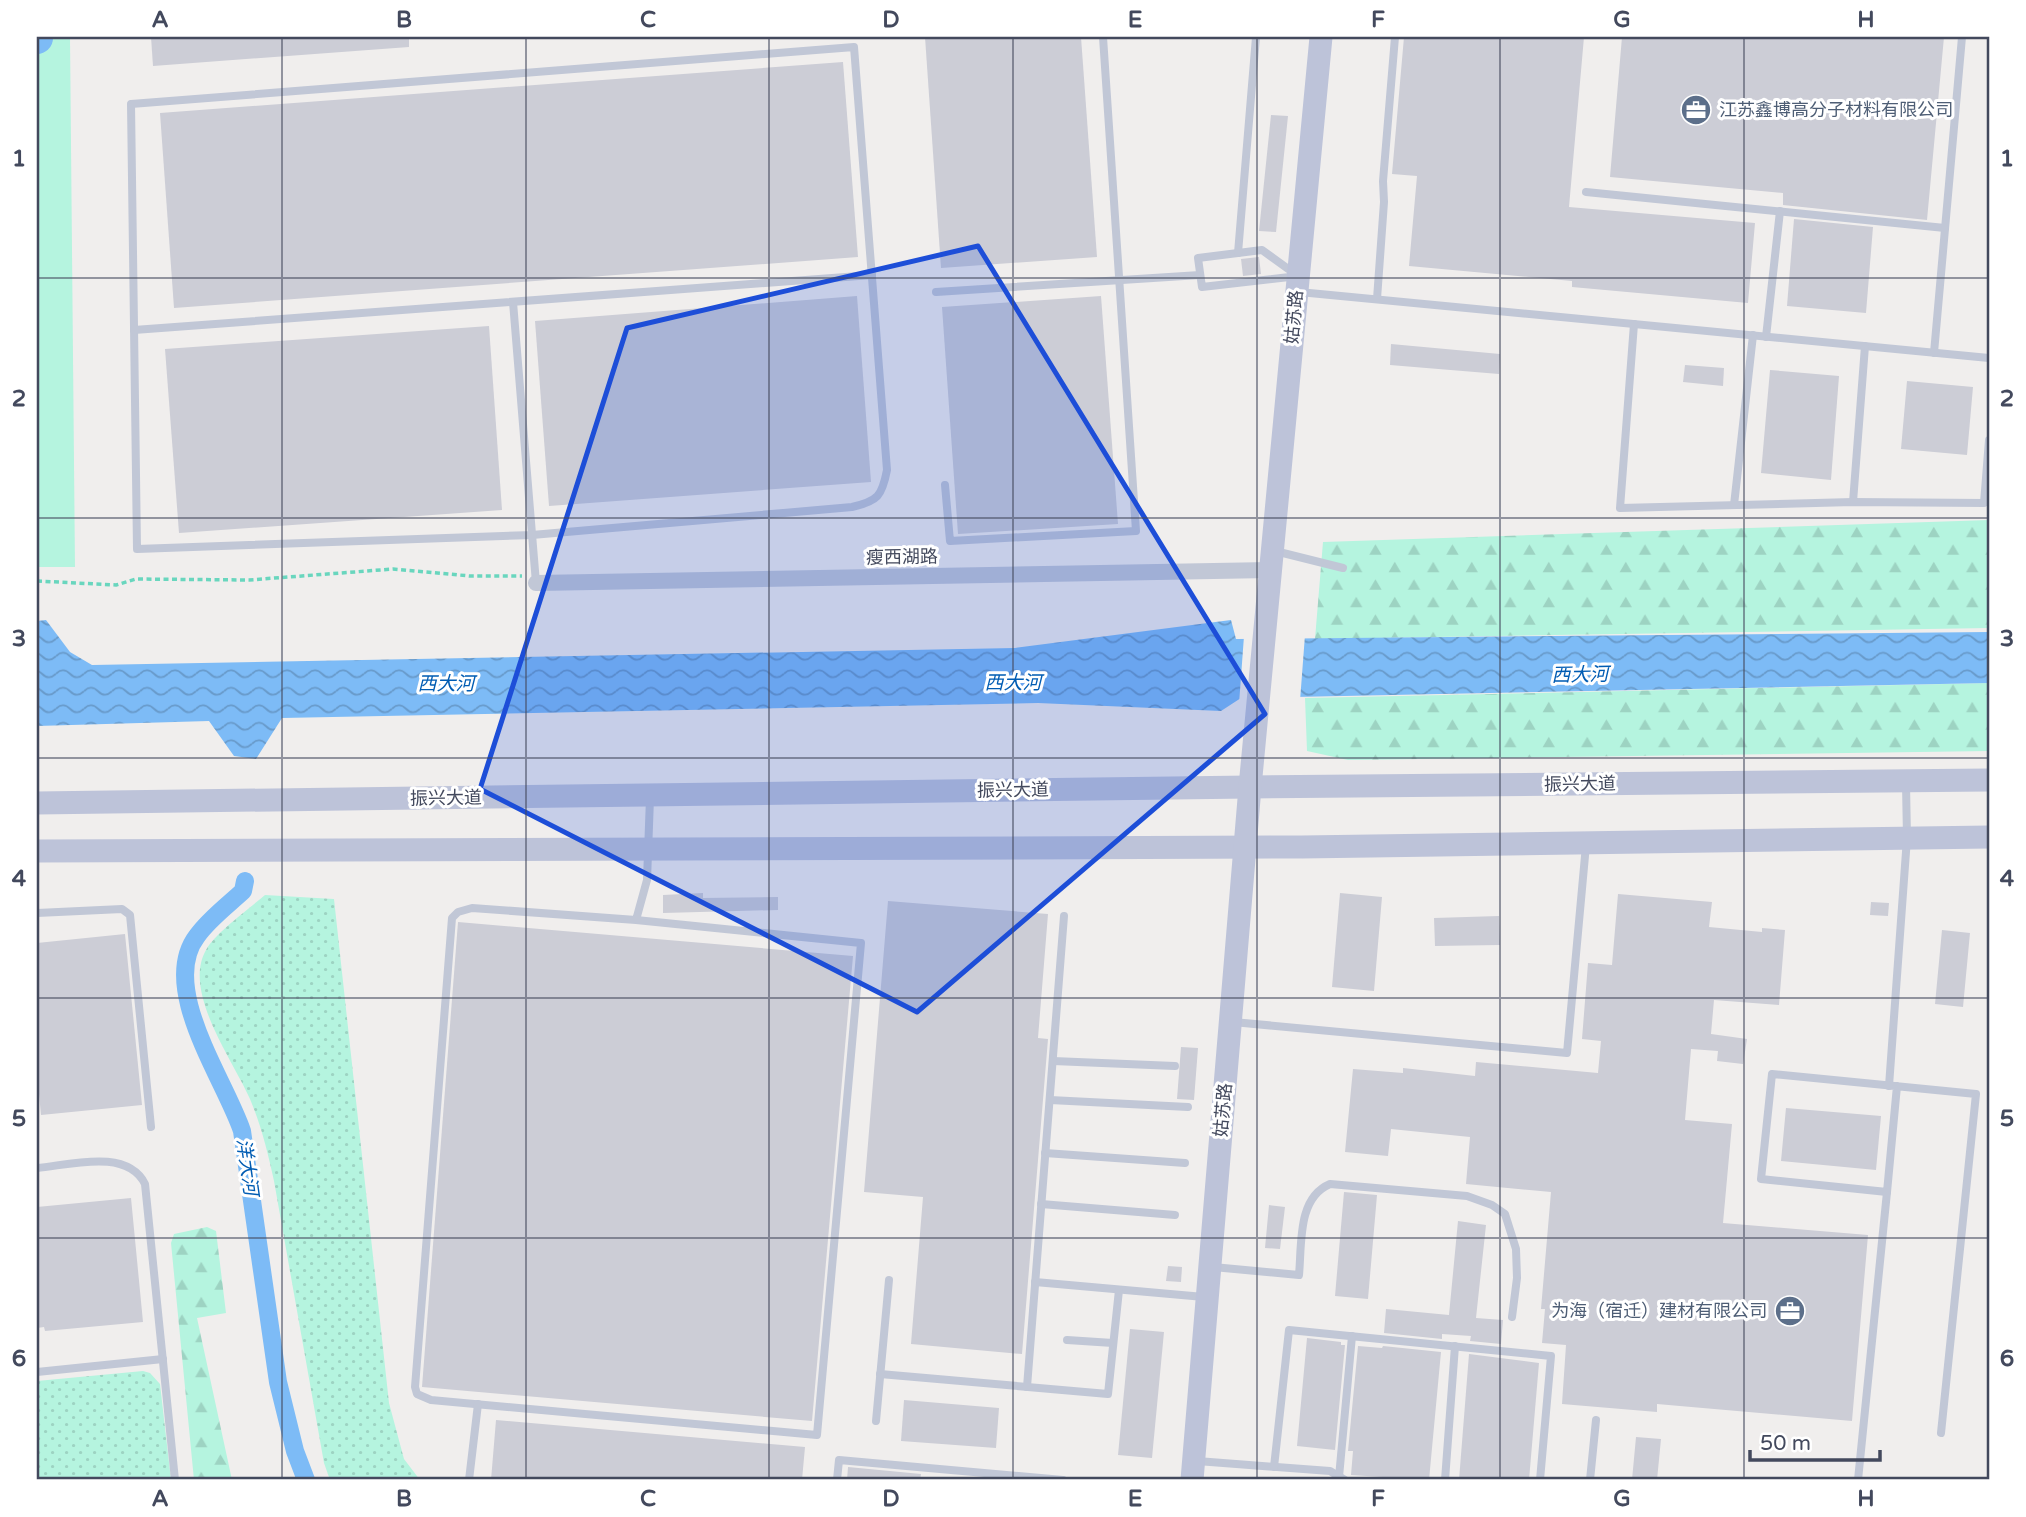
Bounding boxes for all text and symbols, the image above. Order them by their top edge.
text: A [151,6,169,34]
text: B [396,6,412,34]
text: C [640,6,656,34]
text: D [882,6,900,34]
text: E [1128,6,1142,34]
text: F [1371,6,1385,34]
text: G [1613,6,1631,34]
text: H [1857,6,1875,34]
office icon: 江苏鑫博高分子材料有限公司 [1679,93,1713,127]
place label: 江苏鑫博高分子材料有限公司 [1719,99,1953,121]
text: 1 [12,145,26,173]
text: 1 [2000,145,2014,173]
street label: 姑苏路 [1281,289,1307,345]
text: 2 [12,385,26,413]
text: 2 [2000,385,2014,413]
street label: 瘦西湖路 [866,545,938,569]
text: 3 [12,625,26,653]
text: 3 [2000,625,2014,653]
water label: 西大河 [1551,663,1613,686]
water label: 西大河 [984,672,1045,694]
water label: 西大河 [417,673,478,695]
street label: 振兴大道 [1544,772,1616,796]
street label: 振兴大道 [977,778,1049,802]
street label: 振兴大道 [410,786,482,810]
text: 4 [12,865,27,893]
text: 4 [2000,865,2015,893]
street label: 姑苏路 [1210,1082,1236,1138]
text: 5 [12,1105,26,1133]
text: 5 [2000,1105,2014,1133]
water label: 洋大河 [232,1137,262,1201]
office icon: 为海（宿迁）建材有限公司 [1773,1294,1807,1328]
place label: 为海（宿迁）建材有限公司 [1551,1300,1767,1322]
text: 6 [12,1345,26,1373]
text: 6 [2000,1345,2014,1373]
scale bar [1750,1419,1879,1463]
text: 50 m [1760,1431,1811,1456]
text: A [151,1485,169,1513]
text: B [396,1485,412,1513]
text: C [640,1485,656,1513]
text: D [882,1485,900,1513]
text: E [1128,1485,1142,1513]
text: F [1371,1485,1385,1513]
text: G [1613,1485,1631,1513]
text: H [1857,1485,1875,1513]

